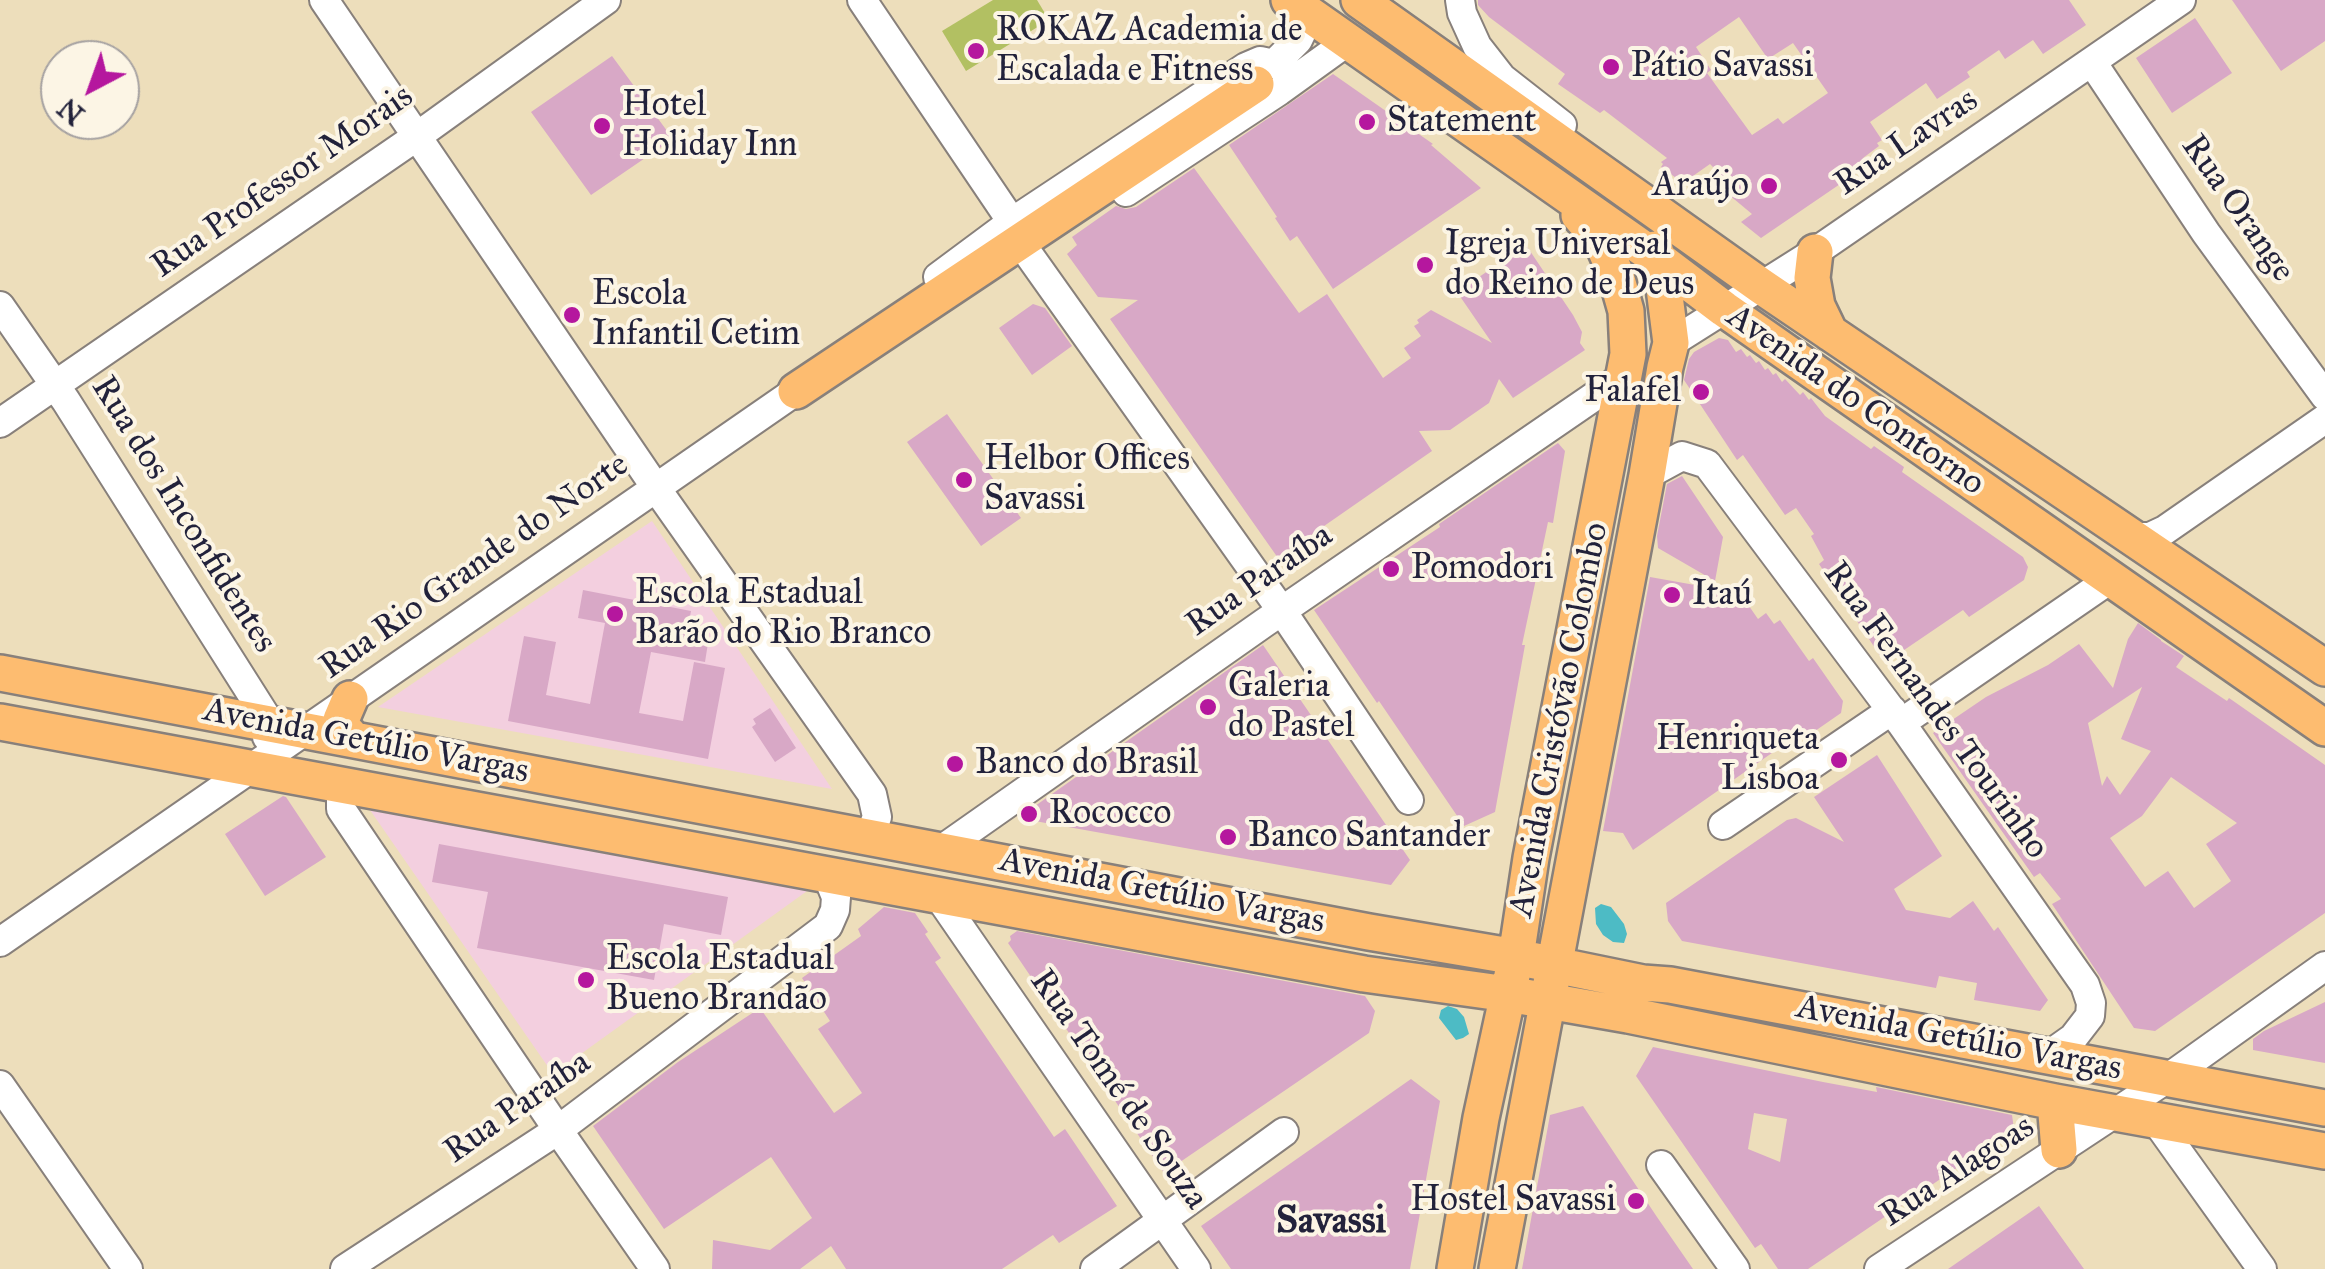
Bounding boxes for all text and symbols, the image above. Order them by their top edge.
place label: ROKAZ Academia de Escalada e Fitness [996,10,1303,92]
north arrow [40,40,140,140]
marker: ROKAZ Academia de Escalada e Fitness [965,40,987,62]
place label: Pátio Savassi [1631,46,1814,88]
marker: Pátio Savassi [1600,56,1622,78]
street label: Rua Professor Morais [144,76,422,288]
street label: Rua Lavras [1828,80,1986,206]
place label: Hotel Holiday Inn [622,85,797,167]
text: N [51,91,92,133]
place label: Statement [1387,101,1536,143]
marker: Statement [1356,111,1378,133]
marker: Hotel Holiday Inn [591,115,613,137]
street label: Rua Orange [2171,127,2303,291]
place label: Araújo [1652,165,1749,207]
marker: Araújo [1758,175,1780,197]
place label: Igreja Universal do Reino de Deus [1445,224,1694,306]
marker: Igreja Universal do Reino de Deus [1414,254,1436,276]
place label: Escola Infantil Cetim [592,274,800,356]
street label: Avenida do Contorno [1718,296,1992,506]
marker: Escola Infantil Cetim [561,304,583,326]
street label: Rua dos Inconfidentes [81,369,285,661]
place label: Falafel [1584,371,1681,413]
marker: Falafel [1690,381,1712,403]
place label: Helbor Offices Savassi [984,439,1190,521]
street label: Rua Rio Grande do Norte [313,445,637,689]
marker: Helbor Offices Savassi [953,469,975,491]
street label: Rua Paraíba [1179,515,1341,647]
street label: Avenida Cristóvão Colombo [1501,519,1619,921]
place label: Pomodori [1411,548,1553,590]
street label: Rua Fernandes Tourinho [1813,554,2057,868]
marker: Pomodori [1380,558,1402,580]
place label: Escola Estadual Barão do Rio Branco [635,573,931,655]
place label: Itaú [1692,574,1752,616]
marker: Itaú [1661,584,1683,606]
marker: Escola Estadual Barão do Rio Branco [604,603,626,625]
place label: Galeria do Pastel [1228,666,1354,748]
street label: Avenida Getúlio Vargas [200,690,532,794]
marker: Galeria do Pastel [1197,696,1219,718]
place label: Henriqueta Lisboa [1656,719,1819,801]
place label: Banco do Brasil [975,743,1198,785]
marker: Henriqueta Lisboa [1828,749,1850,771]
marker: Banco do Brasil [944,753,966,775]
place label: Rococco [1049,793,1171,835]
marker: Rococco [1018,803,1040,825]
place label: Banco Santander [1248,816,1490,858]
marker: Banco Santander [1217,826,1239,848]
street label: Avenida Getúlio Vargas [996,840,1328,944]
place label: Escola Estadual Bueno Brandão [606,939,834,1021]
street label: Rua Tomé de Souza [1020,962,1216,1218]
marker: Escola Estadual Bueno Brandão [575,969,597,991]
street label: Avenida Getúlio Vargas [1793,987,2125,1091]
street label: Rua Paraíba [437,1042,599,1174]
street label: Rua Alagoas [1873,1107,2043,1237]
place label: Hostel Savassi [1410,1180,1616,1222]
marker: Hostel Savassi [1625,1190,1647,1212]
district label: Savassi [1276,1200,1386,1246]

